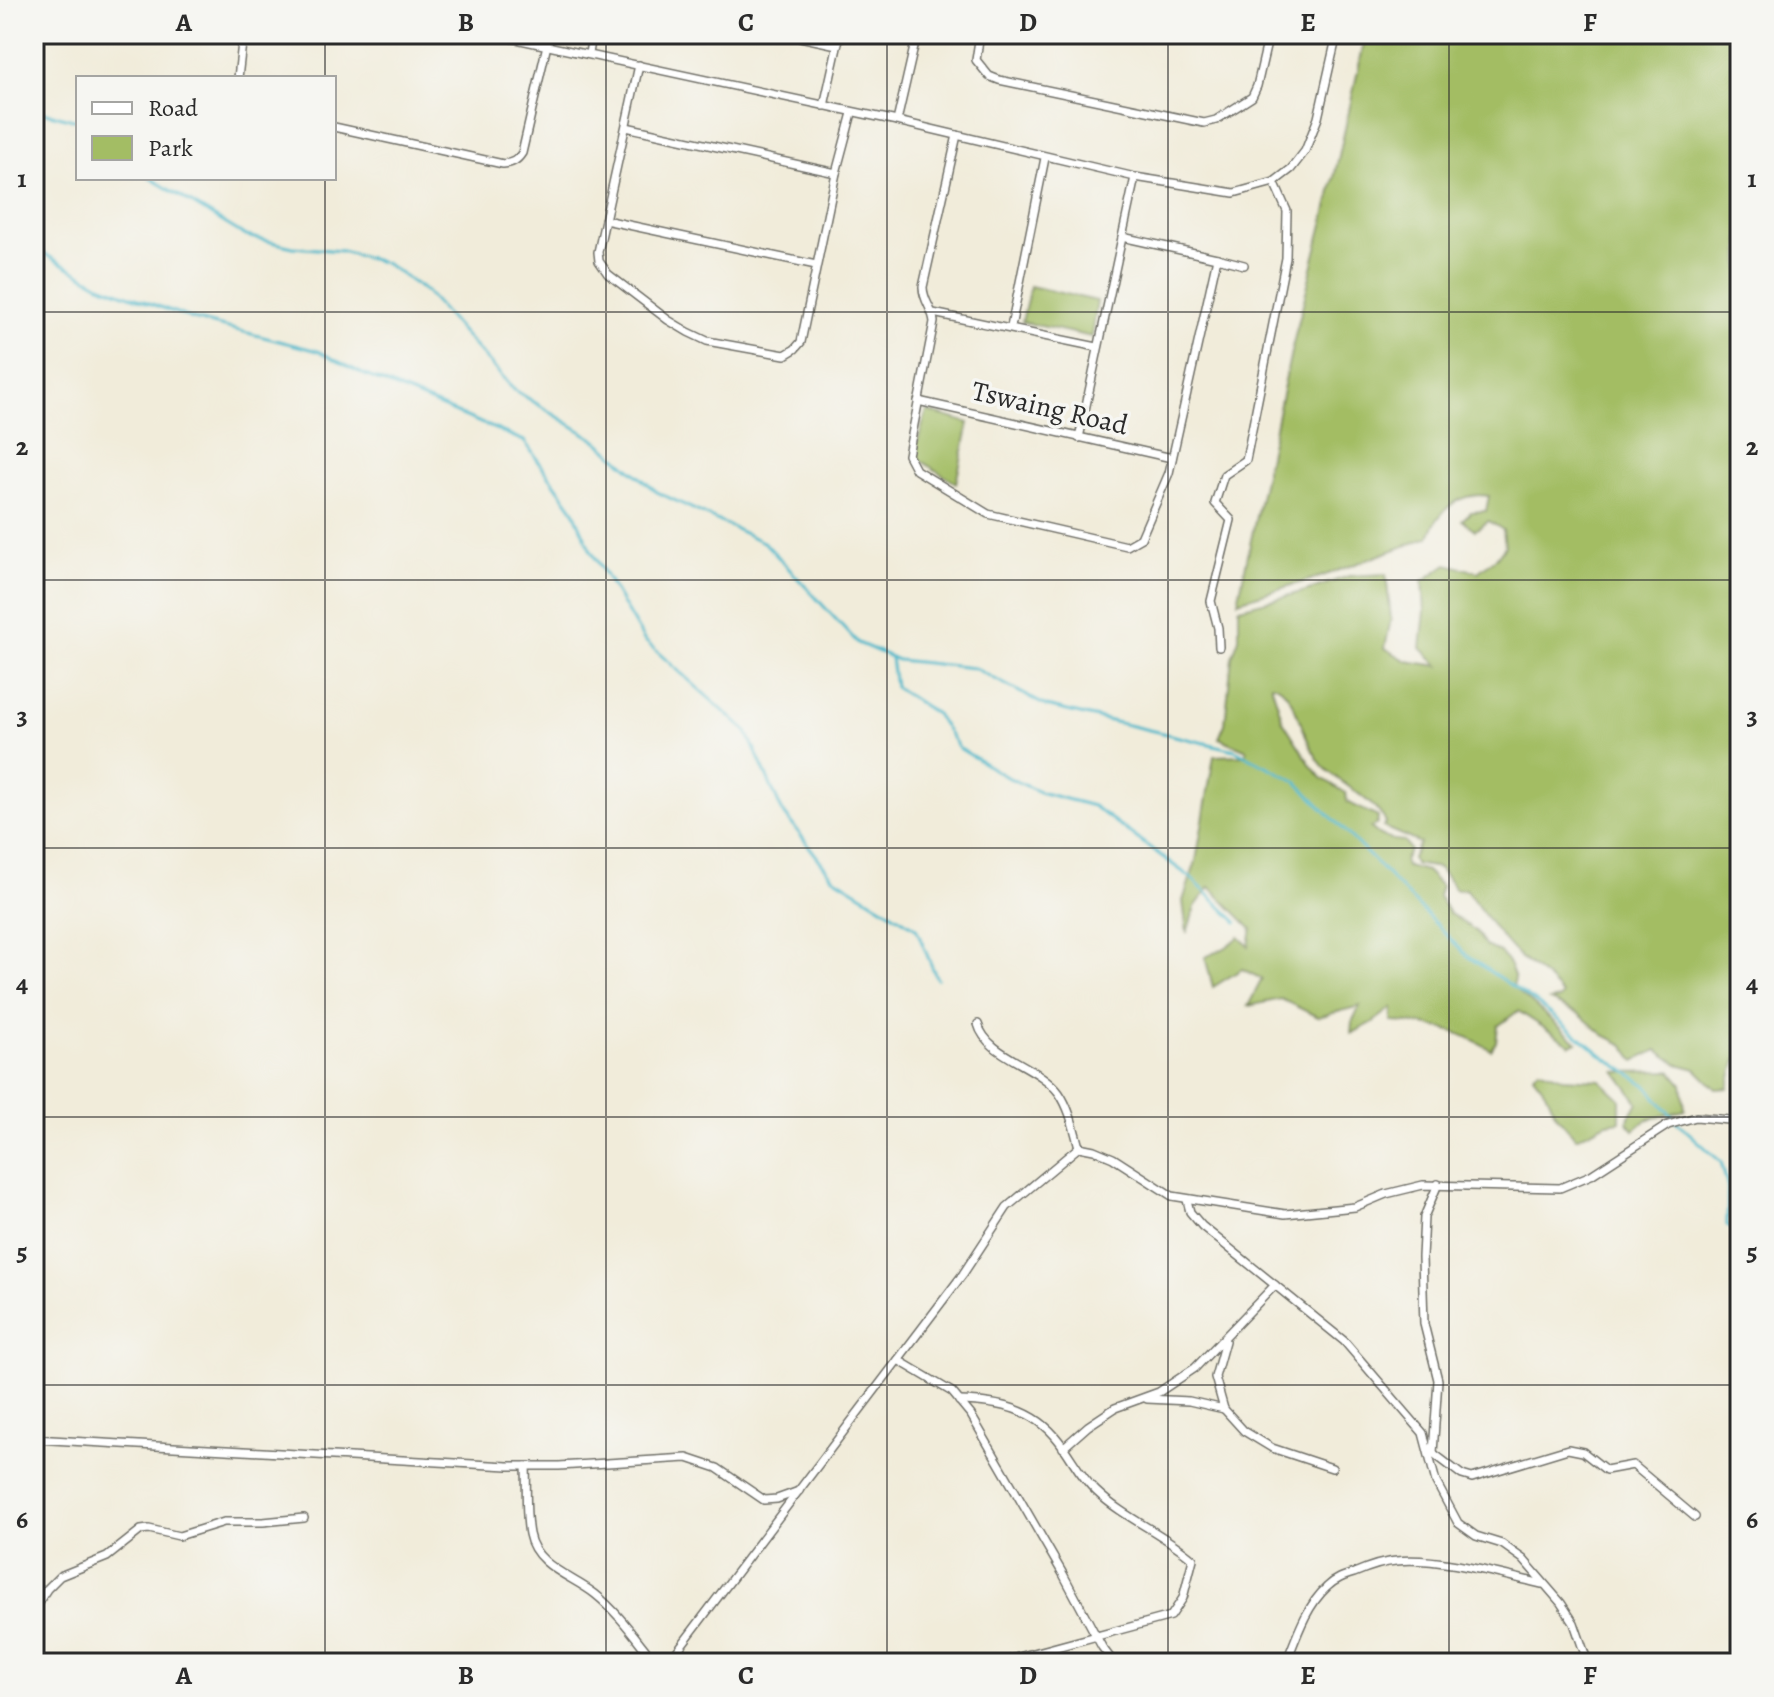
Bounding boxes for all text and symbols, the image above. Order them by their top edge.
text: A [175,5,193,40]
text: B [458,5,474,40]
text: C [738,5,754,40]
text: D [1019,5,1037,40]
text: E [1300,5,1316,40]
text: F [1583,5,1597,40]
legend [76,76,336,180]
text: Road [148,92,198,124]
text: Park [148,132,193,164]
text: 1 [17,161,27,196]
text: 1 [1747,161,1757,196]
street label: Tswaing Road [968,372,1133,445]
text: 2 [16,429,29,464]
text: 2 [1746,429,1759,464]
text: 3 [16,698,28,733]
text: 3 [1746,698,1758,733]
text: 4 [16,966,28,1001]
text: 4 [1746,966,1758,1001]
text: 5 [16,1234,28,1269]
text: 5 [1746,1234,1758,1269]
text: 6 [16,1502,28,1537]
text: 6 [1746,1502,1758,1537]
text: A [175,1658,193,1693]
text: B [458,1658,474,1693]
text: C [738,1658,754,1693]
text: D [1019,1658,1037,1693]
text: E [1300,1658,1316,1693]
text: F [1583,1658,1597,1693]

